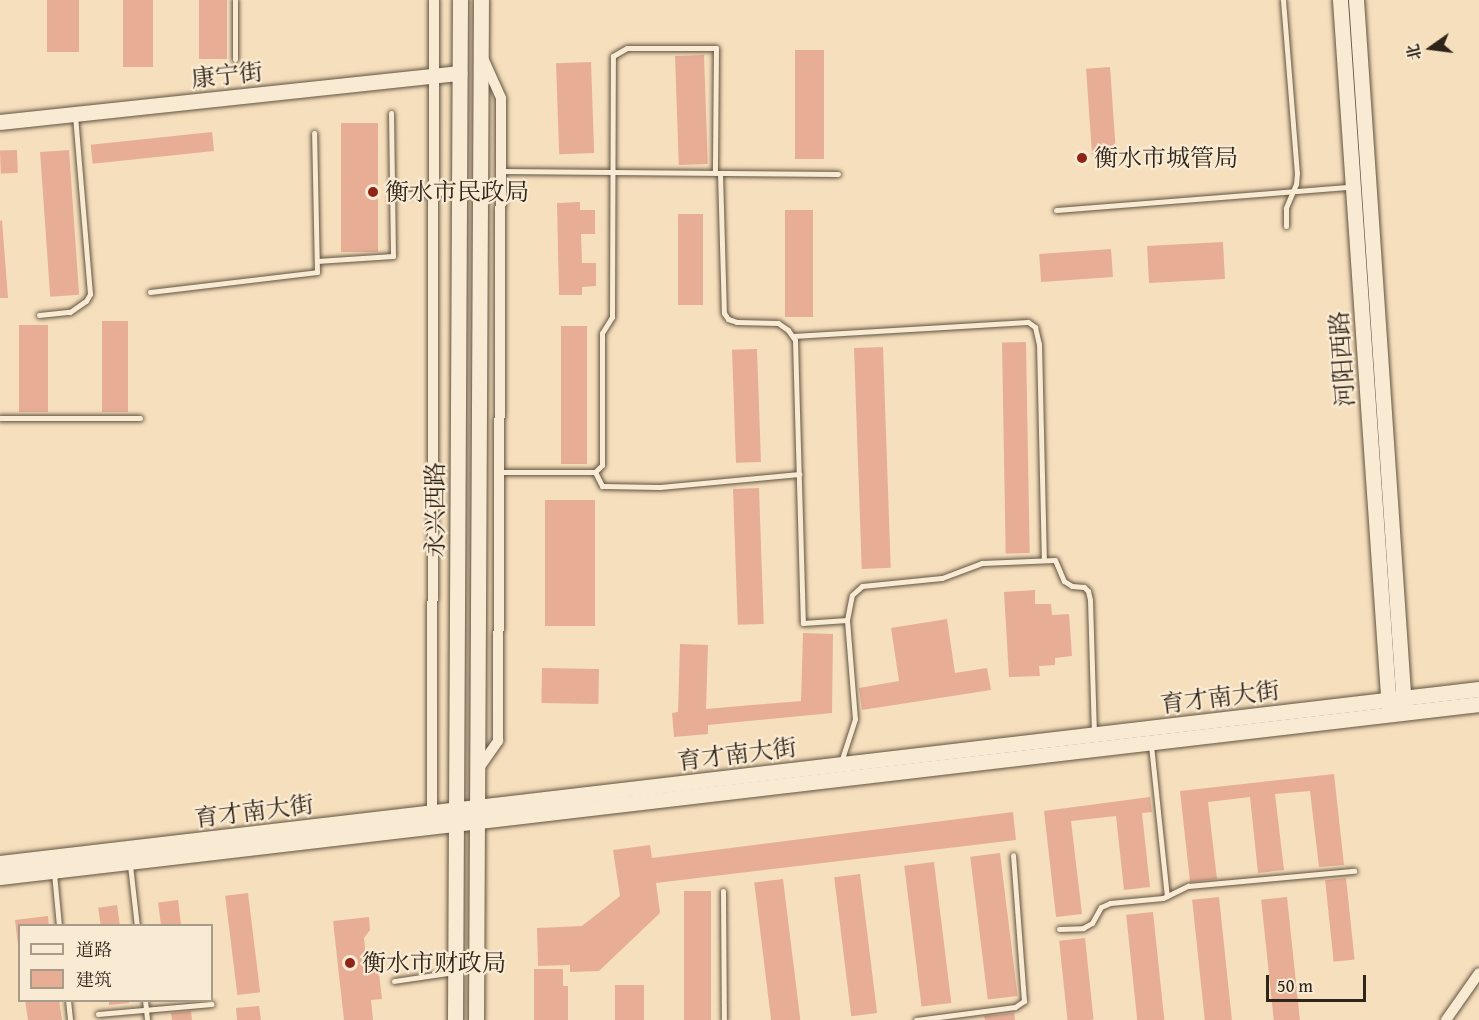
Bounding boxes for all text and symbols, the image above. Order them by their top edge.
north arrow [1401,18,1461,78]
text: 北 [1400,42,1427,63]
street label: 康宁街 [190,57,264,93]
place label: 衡水市城管局 [1094,144,1238,172]
marker: 衡水市城管局 [1075,151,1089,165]
place label: 衡水市民政局 [385,178,529,206]
marker: 衡水市民政局 [366,185,380,199]
street label: 河阳西路 [1324,310,1360,408]
street label: 永兴西路 [421,462,449,558]
street label: 育才南大街 [1159,675,1281,719]
street label: 育才南大街 [676,732,798,776]
street label: 育才南大街 [193,789,315,833]
legend [18,924,213,1002]
text: 道路 [76,936,112,963]
place label: 衡水市财政局 [362,949,506,977]
marker: 衡水市财政局 [343,956,357,970]
scale bar [1269,963,1370,1001]
text: 建筑 [76,966,112,993]
text: 50 m [1277,972,1313,999]

